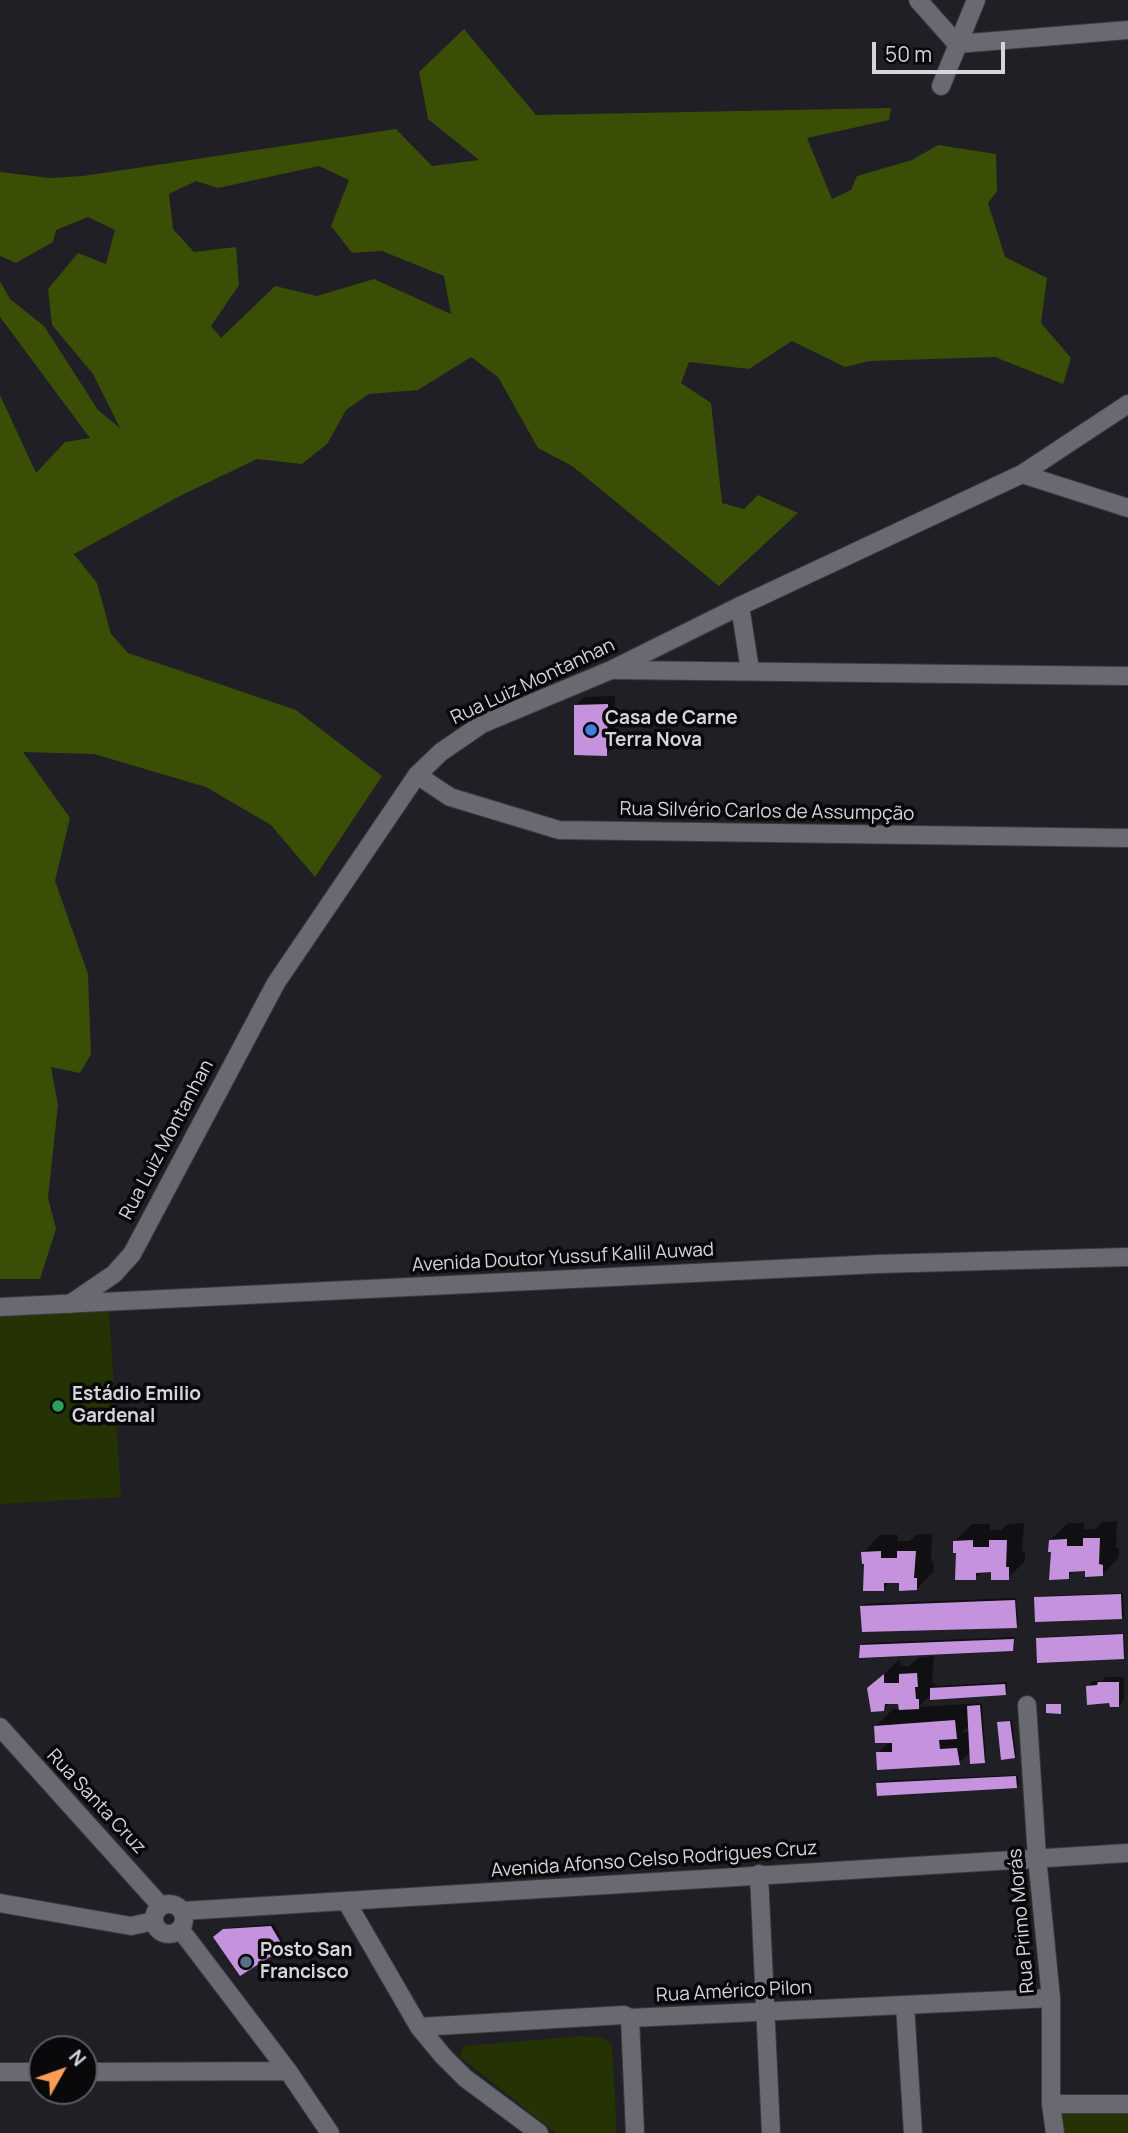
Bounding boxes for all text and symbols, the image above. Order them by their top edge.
scale bar [876,28,1009,72]
text: 50 m [885,40,932,68]
street label: Rua Luiz Montanhan [448,634,618,730]
place label: Casa de Carne Terra Nova [605,708,738,752]
marker: Casa de Carne Terra Nova [583,722,599,738]
street label: Rua Silvério Carlos de Assumpção [619,798,915,826]
street label: Rua Luiz Montanhan [115,1056,219,1224]
street label: Avenida Doutor Yussuf Kallil Auwad [411,1239,715,1277]
place label: Estádio Emilio Gardenal [72,1384,201,1428]
marker: Estádio Emilio Gardenal [50,1398,66,1414]
street label: Rua Santa Cruz [42,1745,150,1859]
street label: Avenida Afonso Celso Rodrigues Cruz [490,1837,818,1883]
street label: Rua Primo Morás [1004,1847,1040,1995]
place label: Posto San Francisco [260,1940,352,1984]
marker: Posto San Francisco [238,1954,254,1970]
street label: Rua Américo Pilon [655,1977,813,2007]
north arrow [28,2035,98,2105]
text: N [63,2044,92,2071]

